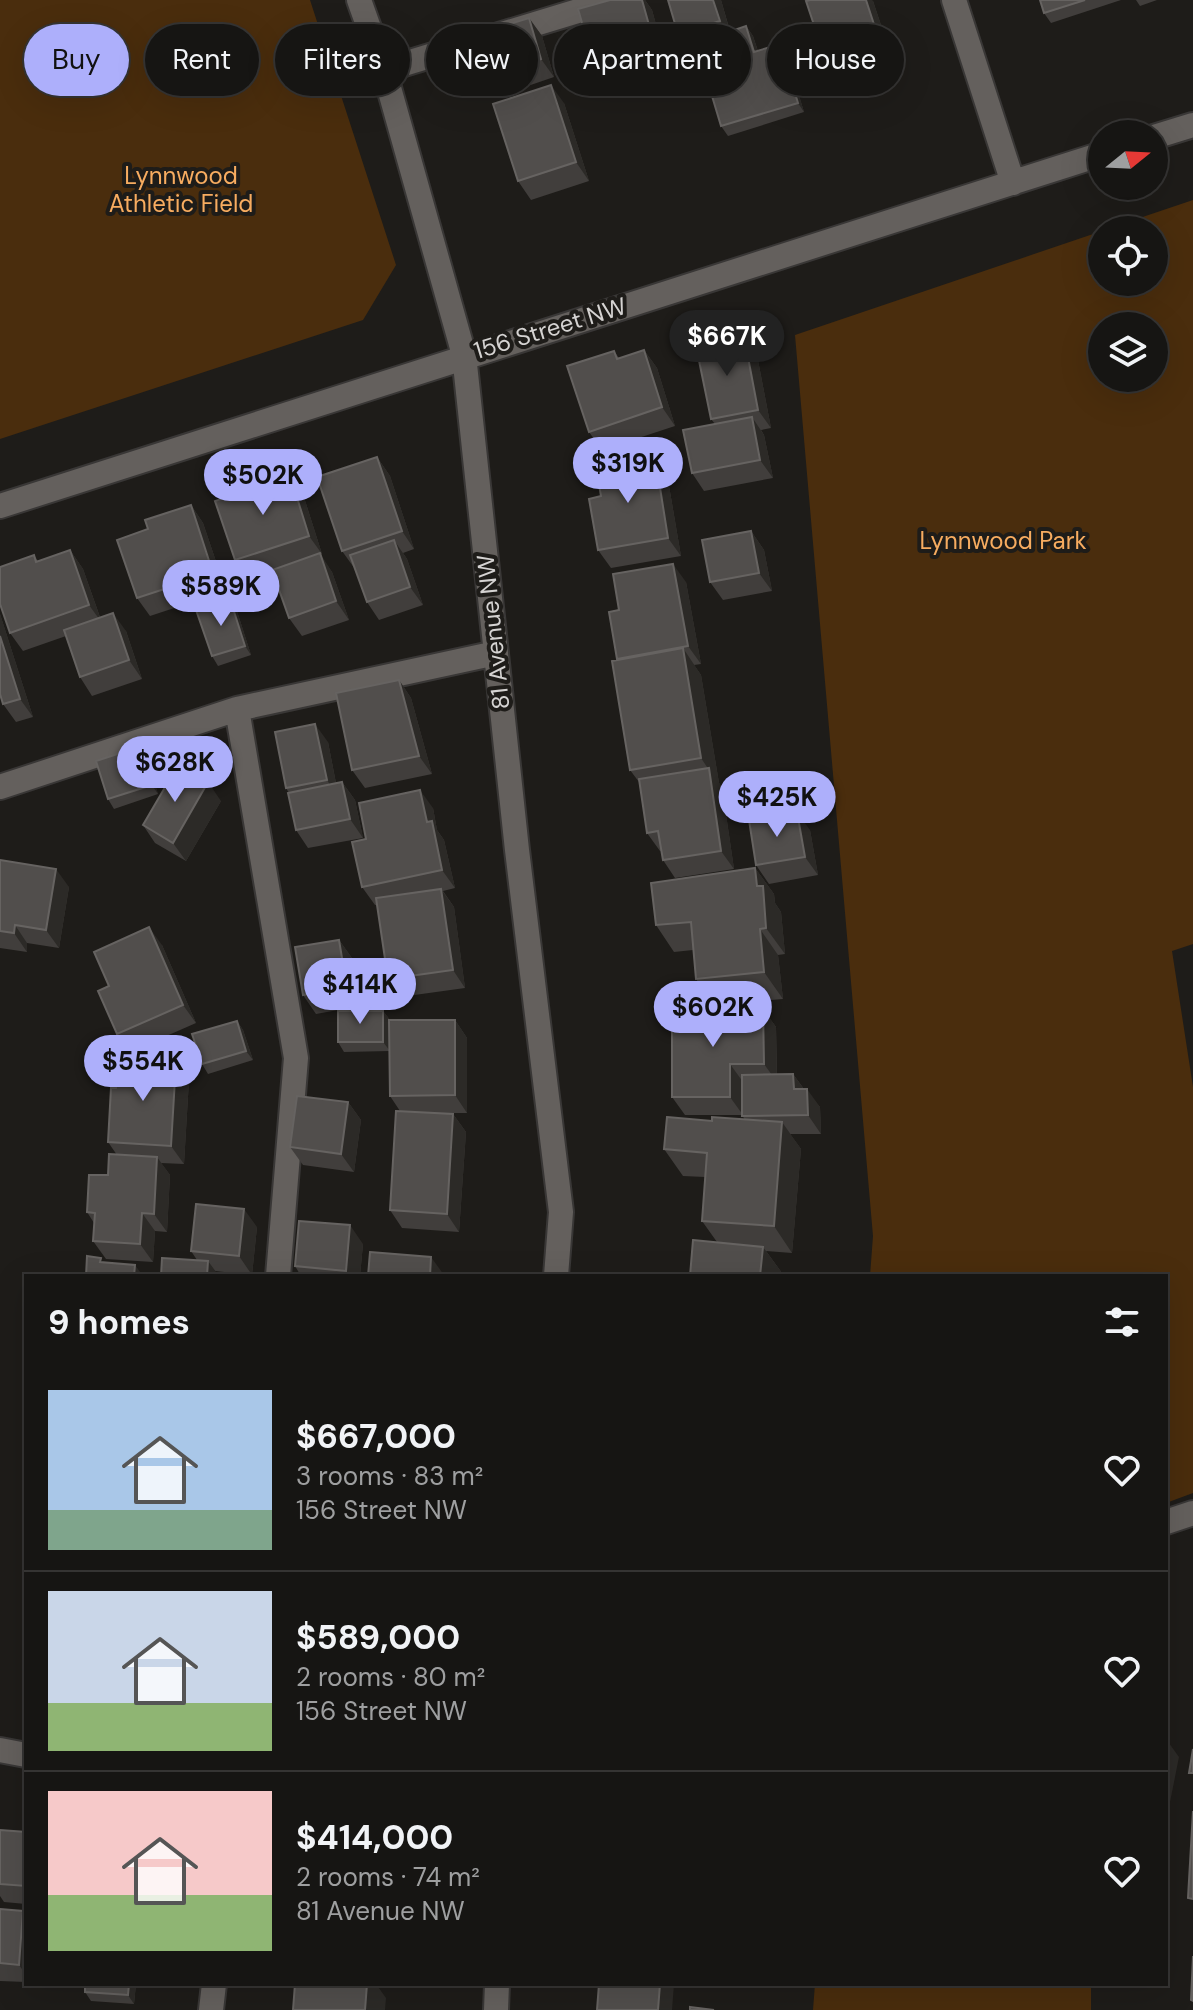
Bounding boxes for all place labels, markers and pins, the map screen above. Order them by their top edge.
pin: $667K [671,310,783,378]
pin: $319K [572,437,684,505]
pin: $502K [207,449,319,517]
pin: $589K [165,560,277,628]
pin: $628K [119,736,231,804]
pin: $425K [721,771,833,839]
pin: $414K [304,958,416,1026]
pin: $602K [657,981,769,1049]
pin: $554K [87,1035,199,1103]

